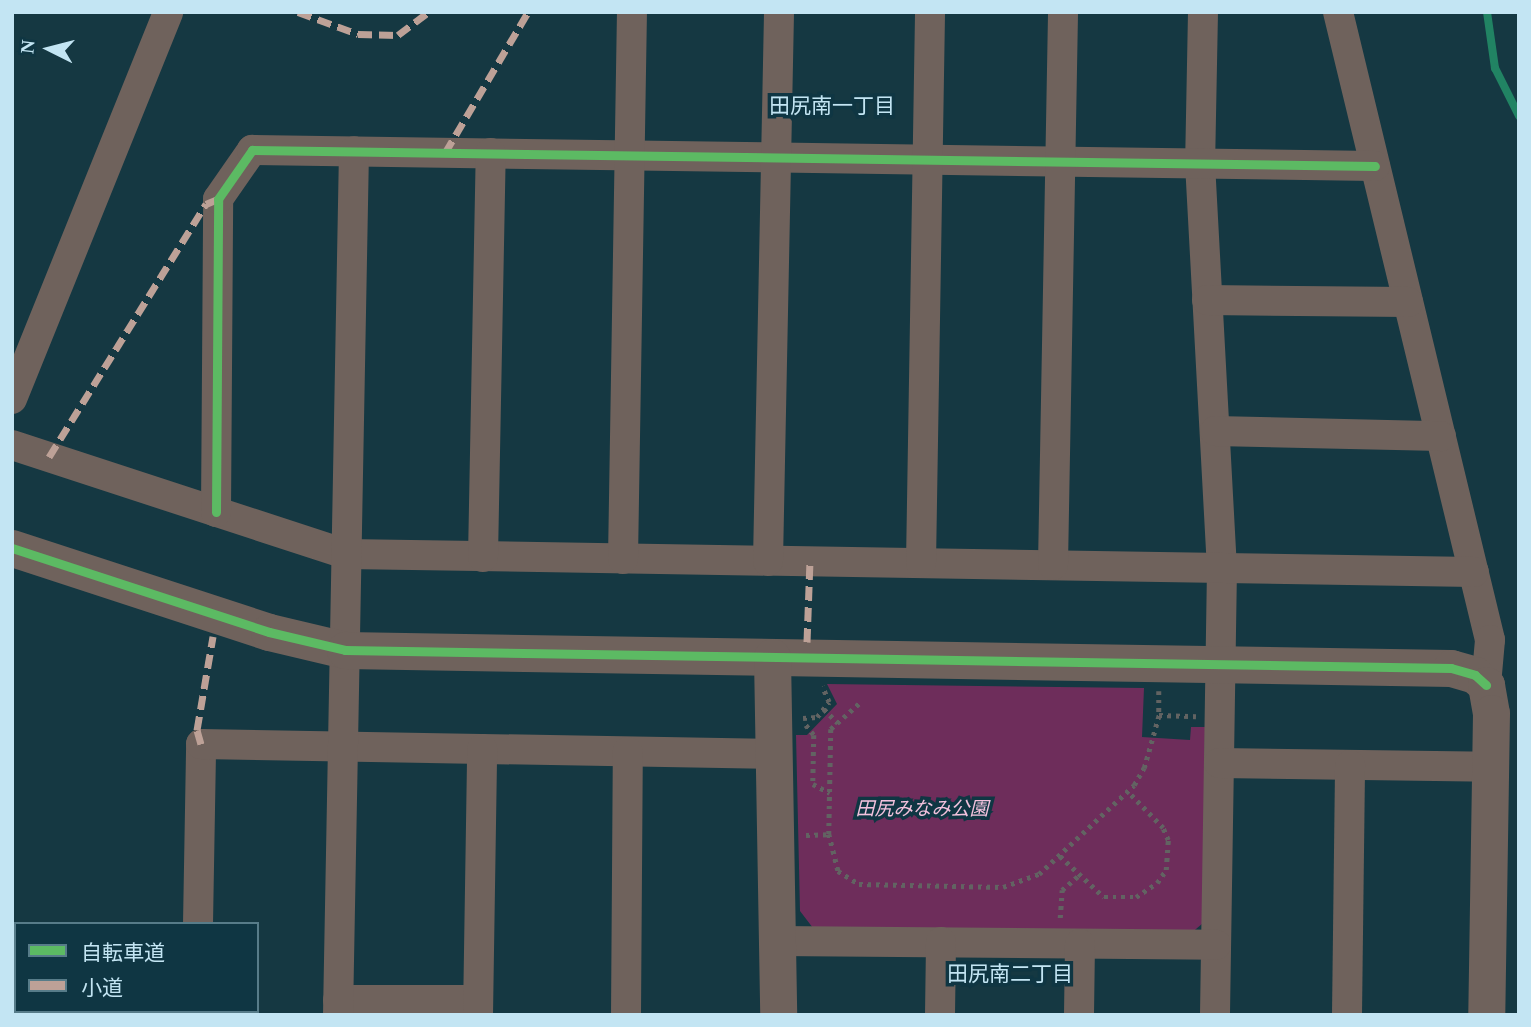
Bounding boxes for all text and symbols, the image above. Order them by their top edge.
north arrow [14,14,84,84]
text: N [16,39,39,55]
district label: 田尻南一丁目 [769,93,895,119]
park label: 田尻みなみ公園 [856,798,988,820]
legend [14,922,259,1013]
text: 自転車道 [81,941,165,965]
district label: 田尻南二丁目 [947,961,1073,987]
text: 小道 [81,976,123,1000]

